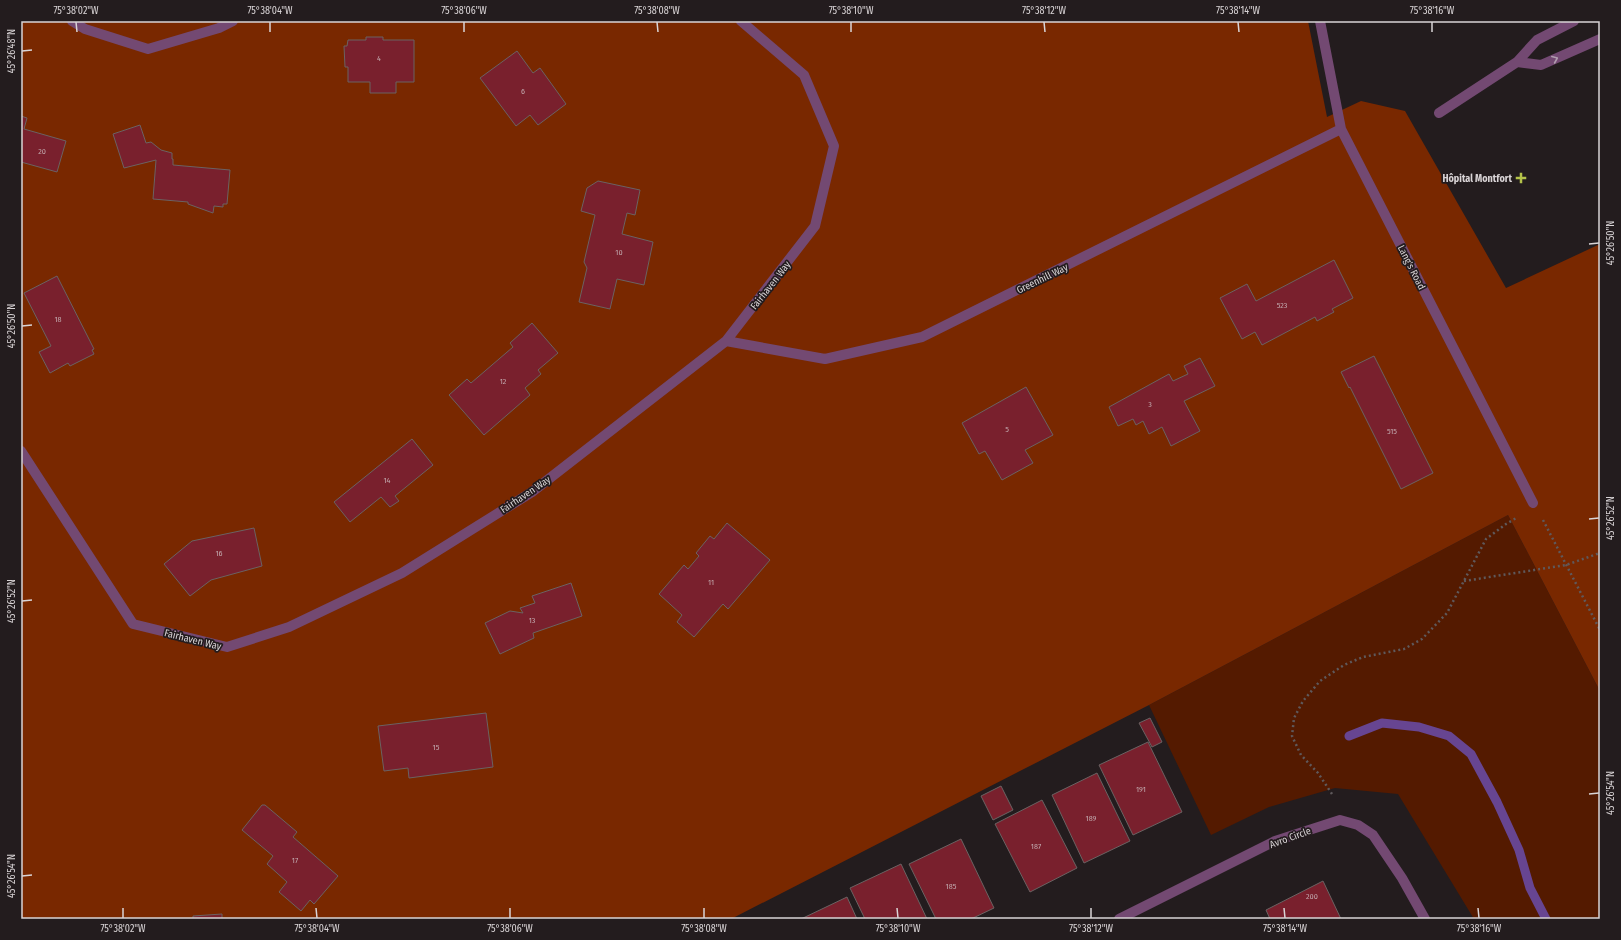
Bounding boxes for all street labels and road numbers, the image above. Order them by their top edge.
street label: Lang's Road [1395,243,1427,292]
street label: Fairhaven Way [748,259,794,312]
street label: Greenhill Way [1015,261,1071,297]
street label: Fairhaven Way [498,473,553,516]
street label: Fairhaven Way [163,627,223,653]
street label: Avro Circle [1268,825,1313,851]

